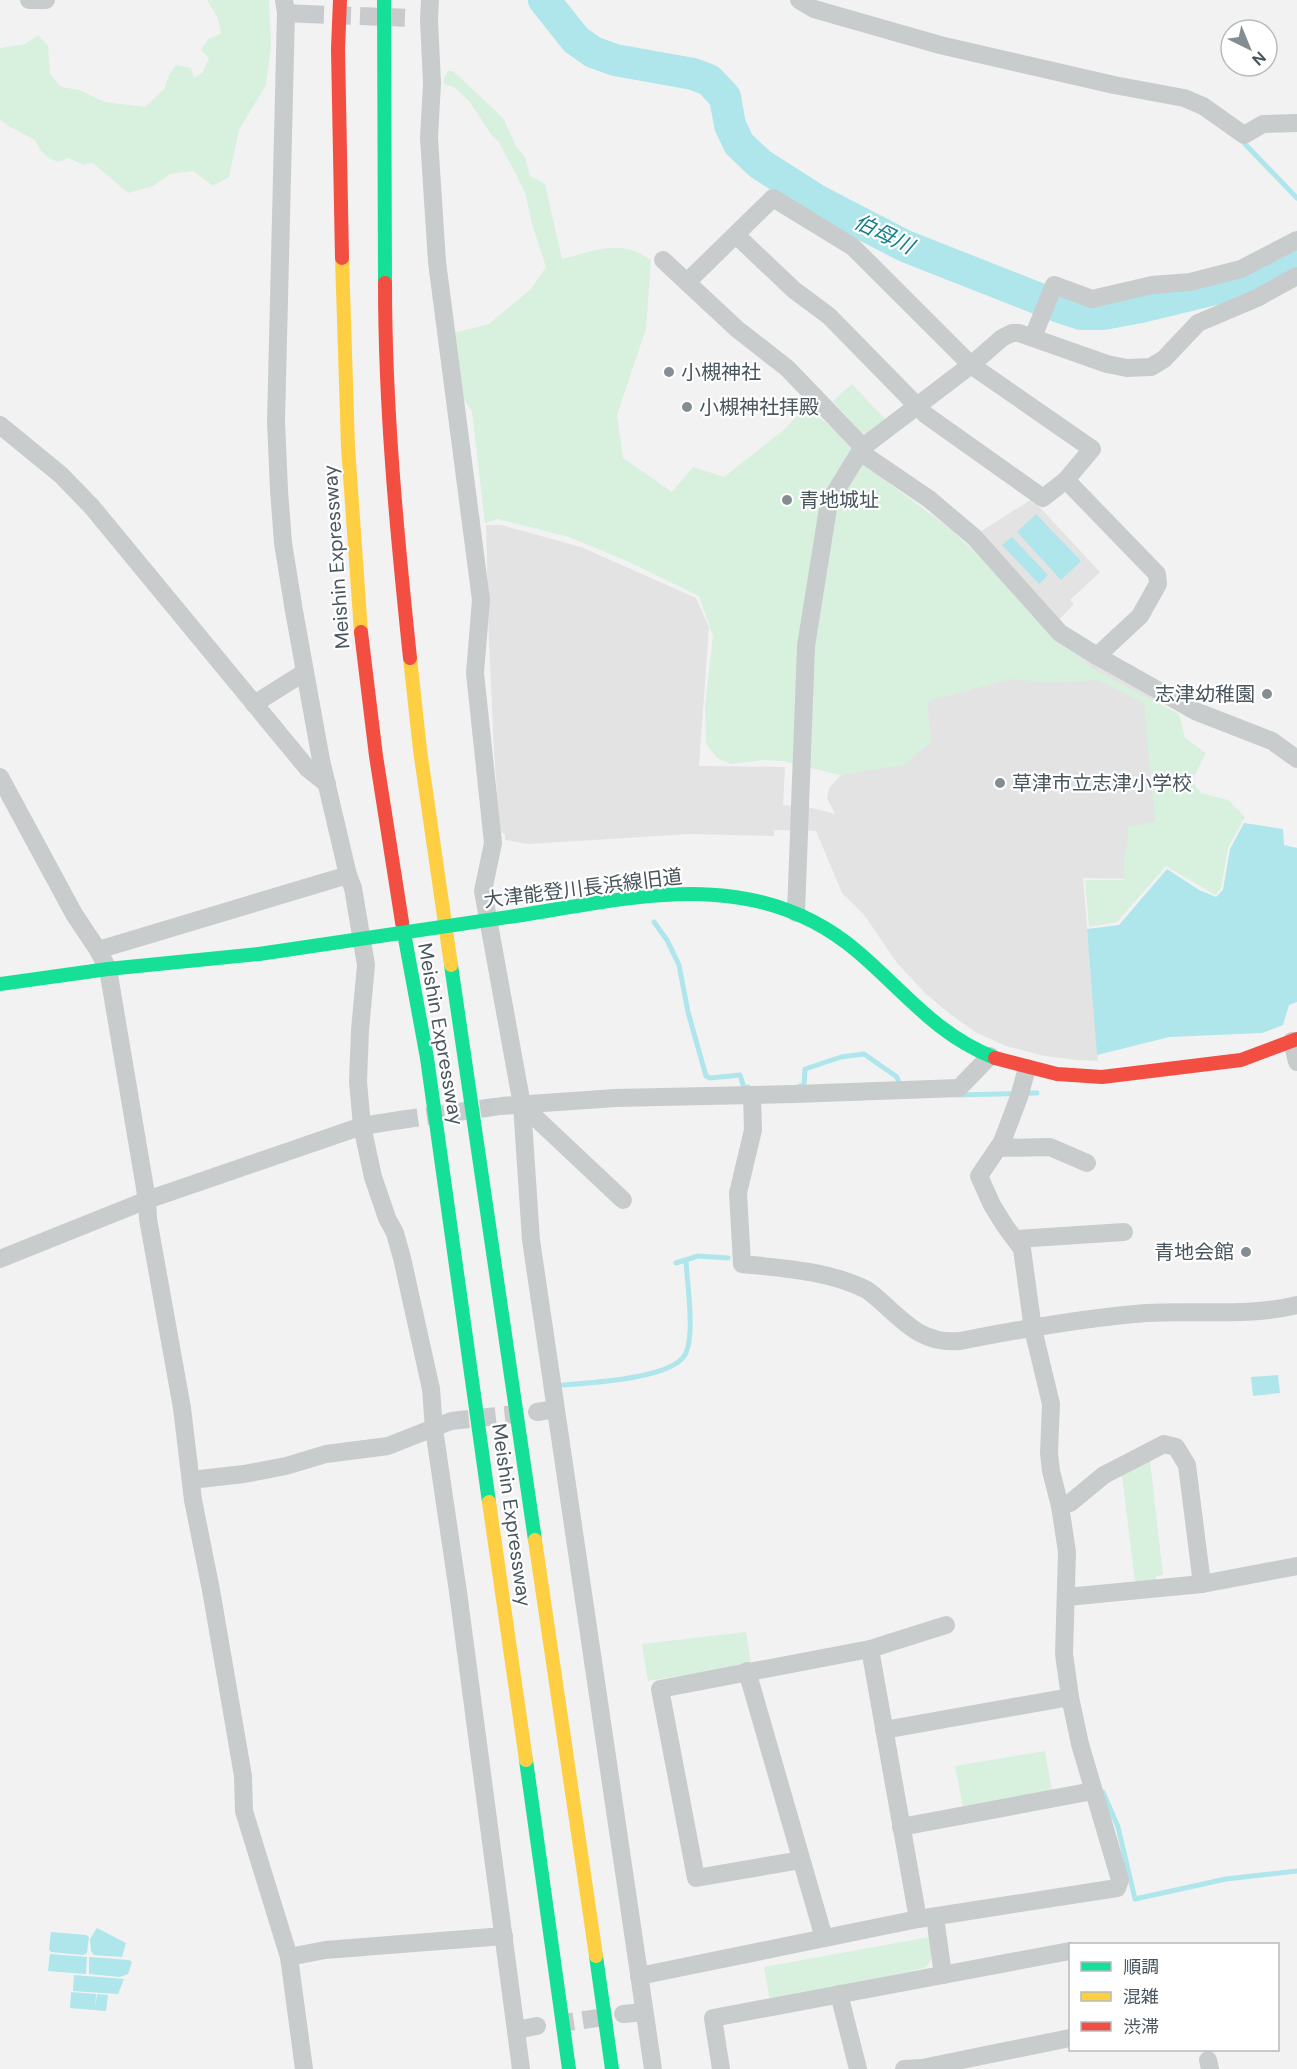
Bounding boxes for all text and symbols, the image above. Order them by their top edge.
north arrow [1219,18,1279,78]
text: N [1247,47,1270,70]
water label: 伯母川 [850,208,920,261]
place label: 小槻神社 [681,359,761,385]
marker: 小槻神社 [662,365,676,379]
place label: 小槻神社拝殿 [699,394,819,420]
marker: 小槻神社拝殿 [680,400,694,414]
street label: Meishin Expressway [317,464,355,650]
place label: 青地城址 [799,487,879,513]
marker: 青地城址 [780,493,794,507]
place label: 志津幼稚園 [1155,681,1255,707]
marker: 志津幼稚園 [1260,687,1274,701]
place label: 草津市立志津小学校 [1012,770,1192,796]
marker: 草津市立志津小学校 [993,776,1007,790]
street label: 大津能登川長浜線旧道 [482,863,684,913]
street label: Meishin Expressway [412,941,470,1127]
place label: 青地会館 [1154,1239,1234,1265]
marker: 青地会館 [1239,1245,1253,1259]
street label: Meishin Expressway [486,1422,538,1608]
legend [1069,1943,1279,2051]
text: 順調 [1123,1955,1159,1979]
text: 混雑 [1123,1985,1159,2009]
text: 渋滞 [1123,2015,1159,2039]

